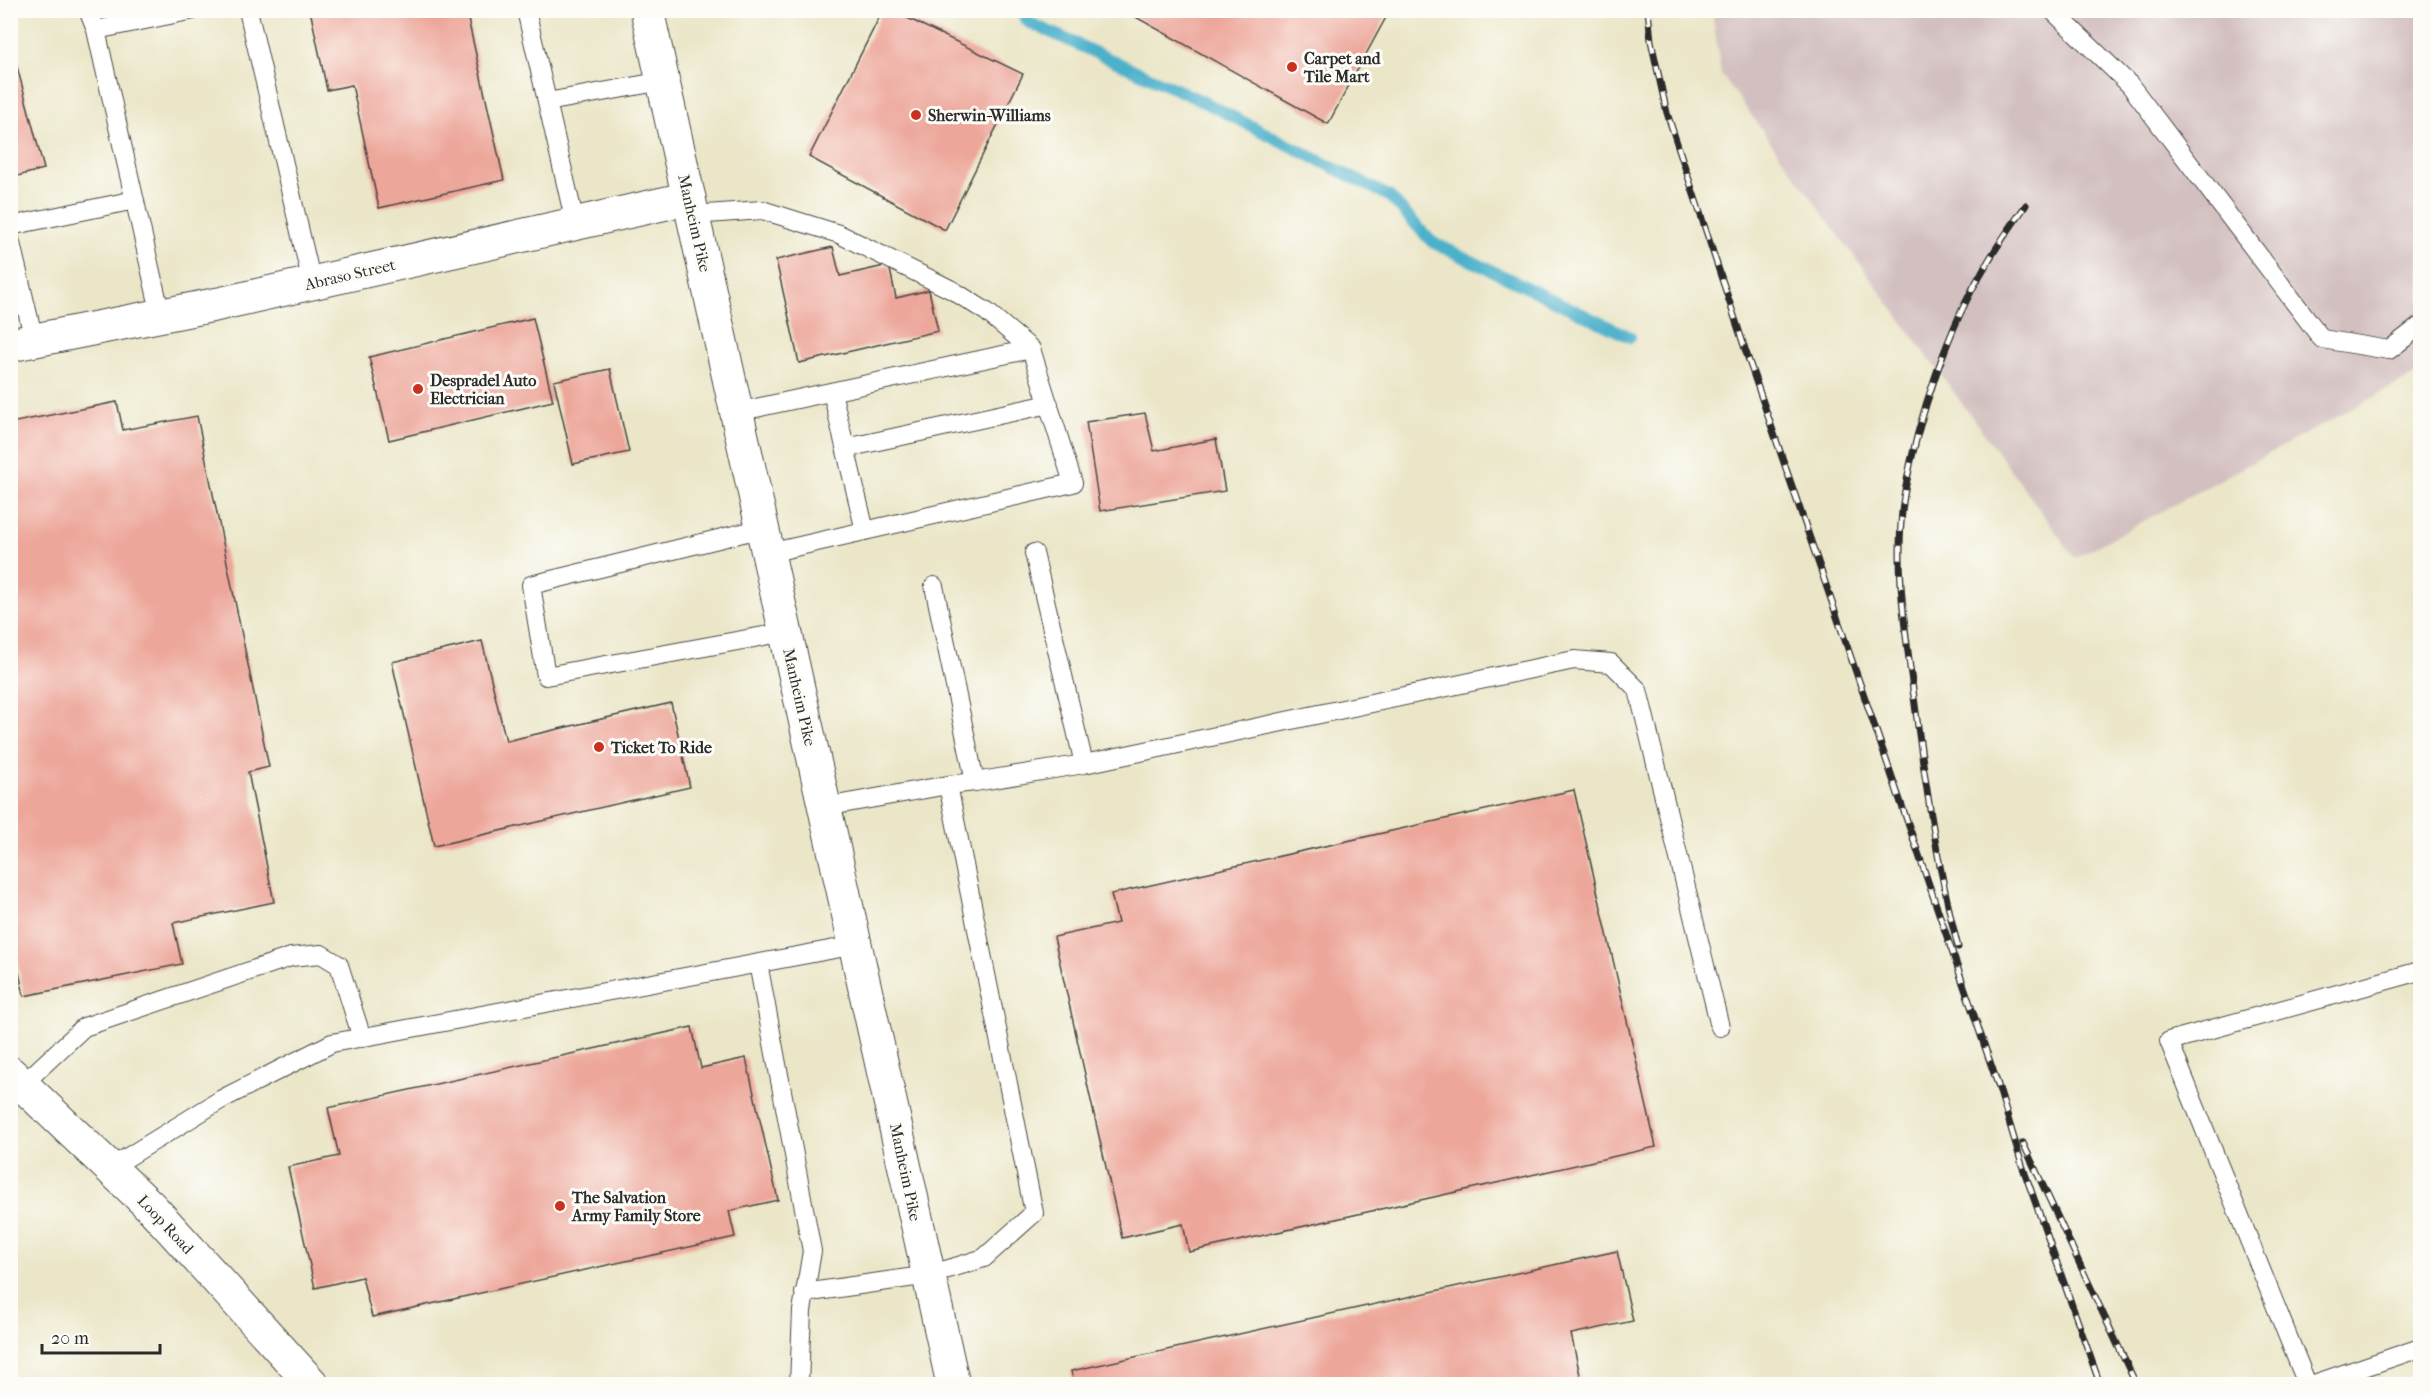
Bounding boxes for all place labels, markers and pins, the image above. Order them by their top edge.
place label: Carpet and Tile Mart [1303,49,1382,86]
marker: Carpet and Tile Mart [1285,60,1299,74]
place label: Sherwin-Williams [928,106,1051,125]
marker: Sherwin-Williams [909,108,923,122]
place label: Despradel Auto Electrician [430,371,536,408]
marker: Despradel Auto Electrician [411,382,425,396]
place label: Ticket To Ride [610,738,712,757]
marker: Ticket To Ride [592,740,606,754]
place label: The Salvation Army Family Store [571,1188,701,1226]
marker: The Salvation Army Family Store [553,1199,567,1213]

